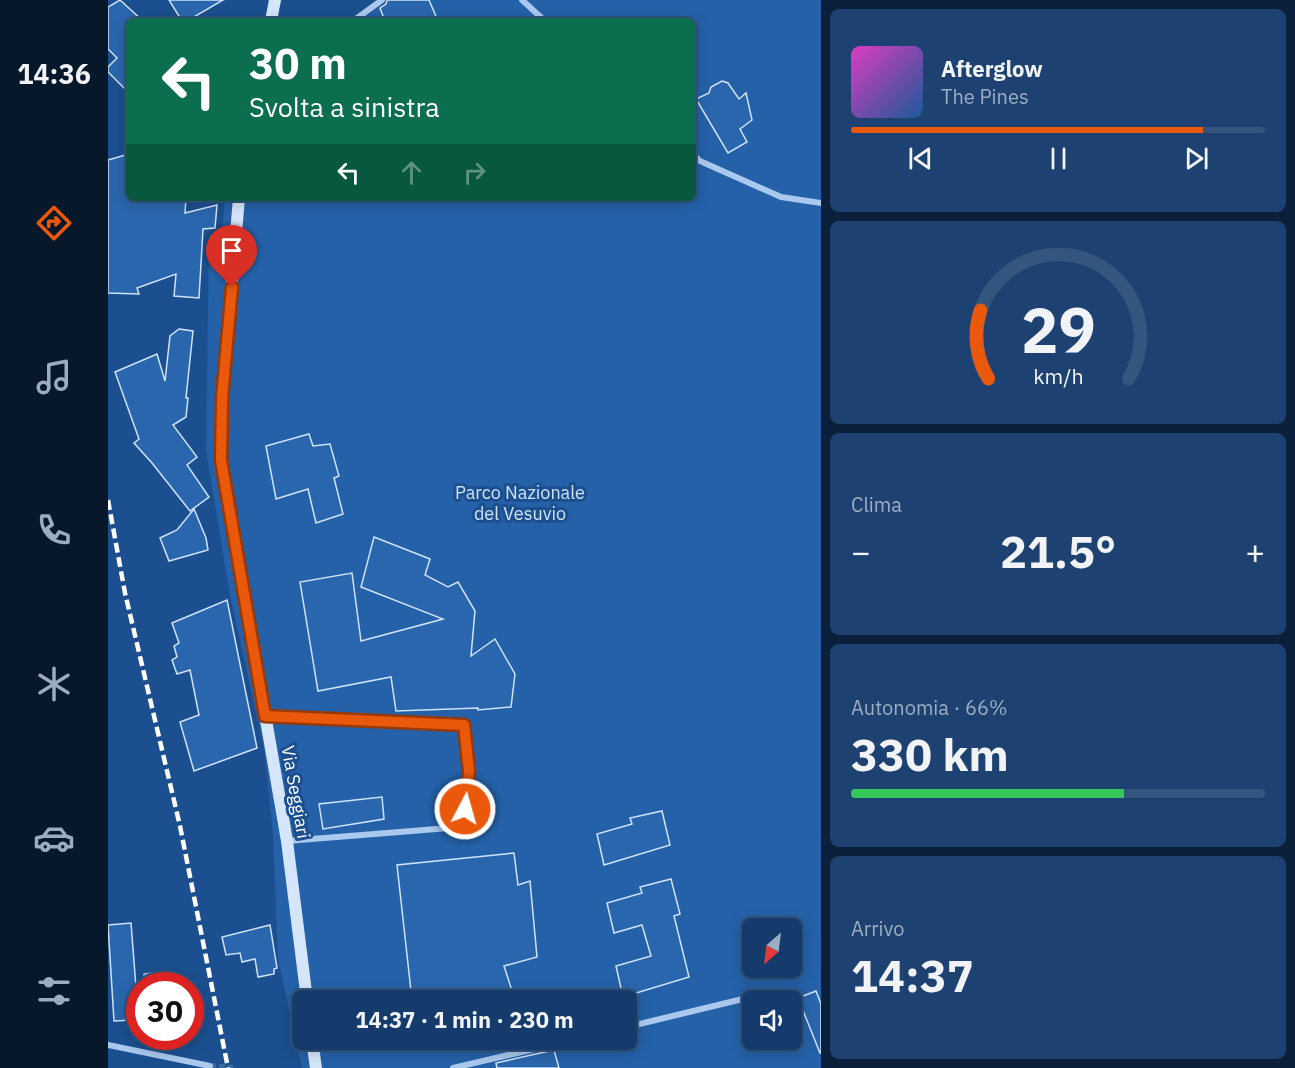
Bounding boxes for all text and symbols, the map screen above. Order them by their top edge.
text: 30 m [249,36,347,91]
icon: left [150,42,228,120]
text: Afterglow [941,54,1043,83]
text: 14:36 [17,56,91,91]
text: The Pines [941,83,1029,110]
text: Svolta a sinistra [249,89,440,124]
icon: previous [904,142,937,175]
icon: pause [1042,142,1075,175]
icon: next [1180,142,1213,175]
icon: left [332,156,365,189]
icon: ahead [395,156,428,189]
icon: right [458,156,491,189]
icon: directions [33,202,75,244]
pin [206,225,257,287]
icon: arrive [215,234,248,267]
text: 29 [1021,289,1095,370]
icon: music [33,356,75,398]
text: km/h [1033,363,1083,391]
park label: Parco Nazionale del Vesuvio [455,481,585,525]
text: Clima [851,491,902,518]
icon: phone [33,509,75,551]
text: 21.5° [1000,522,1116,580]
text: − [851,530,871,573]
text: + [1245,530,1265,573]
icon: climate [33,663,75,705]
text: Autonomia · 66% [851,694,1008,721]
text: 330 km [851,725,1009,783]
street label: Via Seggiari [277,744,315,840]
position arrow [433,777,497,841]
icon: car [33,817,75,859]
text: Arrivo [851,915,904,942]
north arrow [742,918,802,978]
map controls [742,918,802,1050]
text: 14:37 [851,946,974,1004]
icon: filters [33,970,75,1012]
speed limit sign: 30 [126,972,204,1050]
button: sound [742,990,802,1050]
text: 14:37 · 1 min · 230 m [355,1005,574,1034]

